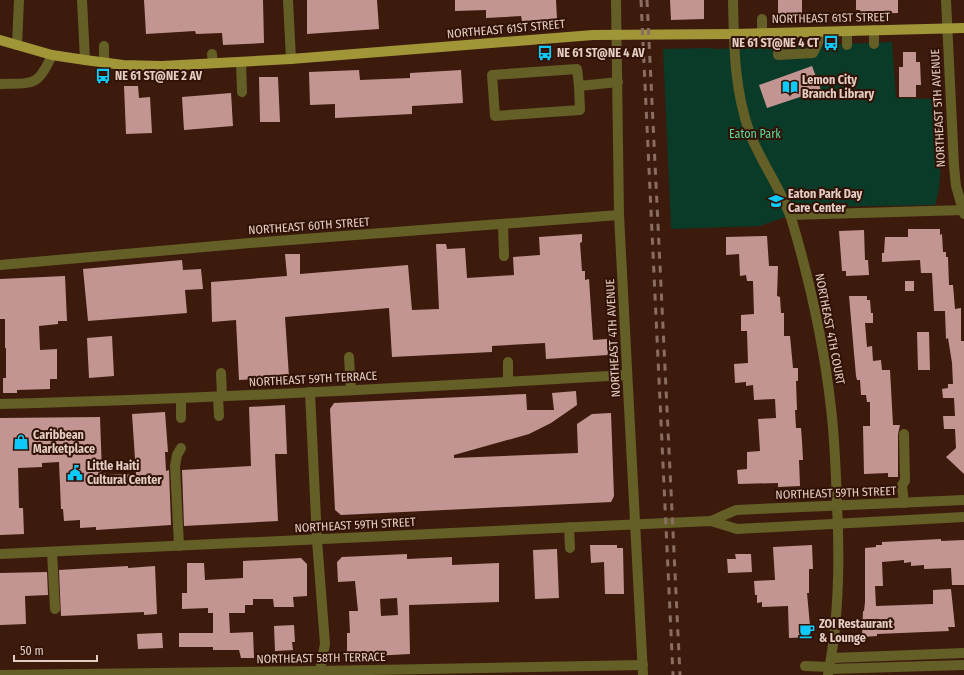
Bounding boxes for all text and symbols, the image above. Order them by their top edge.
street label: NORTHEAST 61ST STREET [772,10,891,26]
street label: NORTHEAST 61ST STREET [446,17,566,41]
bus stop icon: NE 61 ST@NE 4 CT [822,34,840,52]
place label: NE 61 ST@NE 4 CT [732,36,819,50]
bus stop icon: NE 61 ST@NE 4 AV [536,44,554,62]
place label: NE 61 ST@NE 4 AV [557,46,645,60]
street label: NORTHEAST 5TH AVENUE [928,48,948,168]
bus stop icon: NE 61 ST@NE 2 AV [94,67,112,85]
place label: NE 61 ST@NE 2 AV [115,69,203,83]
place label: Lemon City Branch Library [802,73,875,101]
library icon: Lemon City Branch Library [781,78,799,96]
park label: Eaton Park [729,127,781,141]
place label: Eaton Park Day Care Center [788,187,862,215]
school or university icon: Eaton Park Day Care Center [767,192,785,210]
street label: NORTHEAST 60TH STREET [248,215,371,237]
street label: NORTHEAST 4TH COURT [812,272,848,386]
street label: NORTHEAST 4TH AVENUE [603,278,623,398]
street label: NORTHEAST 59TH TERRACE [248,369,378,389]
place label: Caribbean Marketplace [33,428,95,456]
shop icon: Caribbean Marketplace [12,433,30,451]
place label: Little Haiti Cultural Center [87,459,162,487]
public building icon: Little Haiti Cultural Center [66,464,84,482]
street label: NORTHEAST 59TH STREET [775,484,897,502]
street label: NORTHEAST 59TH STREET [294,515,416,535]
place label: ZOI Restaurant & Lounge [819,617,893,645]
cafe icon: ZOI Restaurant & Lounge [798,622,816,640]
scale bar [14,637,97,663]
text: 50 m [20,644,44,658]
street label: NORTHEAST 58TH TERRACE [256,650,386,666]

